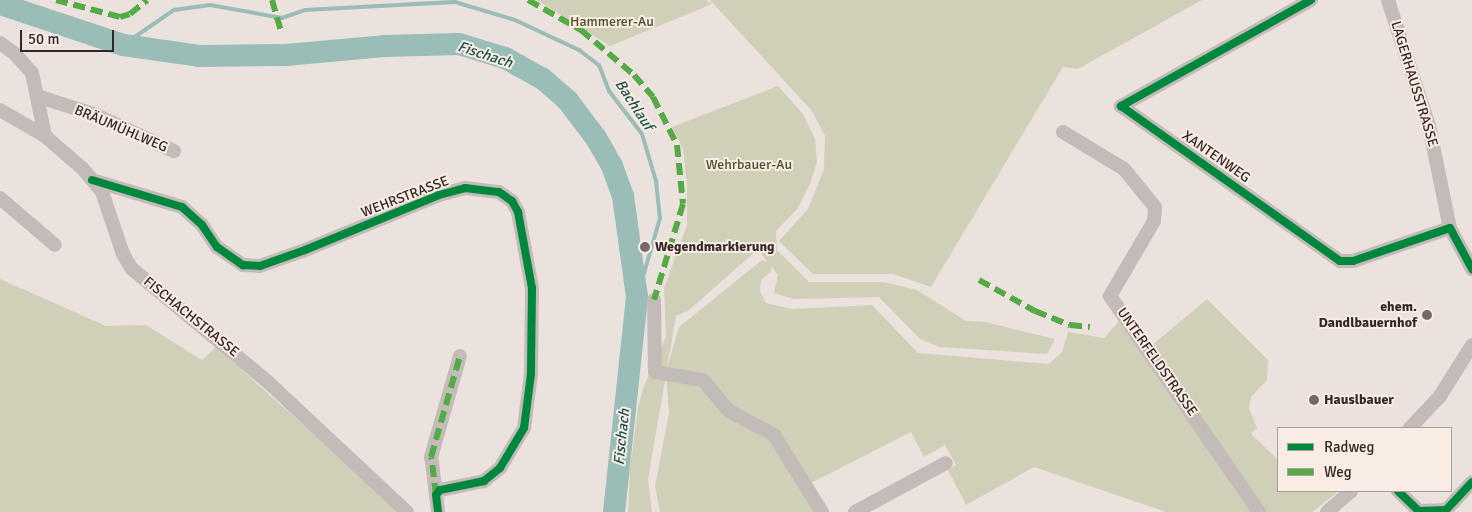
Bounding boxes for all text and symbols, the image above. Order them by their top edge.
park label: Hammerer-Au [570,14,654,30]
street label: LAGERHAUSSTRASSE [1387,19,1441,149]
scale bar [22,20,116,52]
text: 50 m [28,30,59,48]
water label: Fischach [455,38,515,72]
water label: Bachlauf [611,76,657,134]
street label: BRÄUMÜHLWEG [72,102,170,156]
street label: XANTENWEG [1179,127,1253,187]
park label: Wehrbauer-Au [706,157,792,173]
street label: WEHRSTRASSE [359,173,451,221]
place label: Wegendmarkierung [655,239,775,255]
marker: Wegendmarkierung [639,241,651,253]
street label: FISCHACHSTRASSE [140,273,242,361]
place label: ehem. Dandlbauernhof [1319,299,1417,332]
street label: UNTERFELDSTRASSE [1113,305,1201,419]
marker: ehem. Dandlbauernhof [1421,309,1433,321]
place label: Hauslbauer [1324,392,1394,408]
marker: Hauslbauer [1308,394,1320,406]
water label: Fischach [610,408,634,466]
legend [1277,427,1452,492]
text: Radweg [1324,438,1374,456]
text: Weg [1324,463,1352,481]

